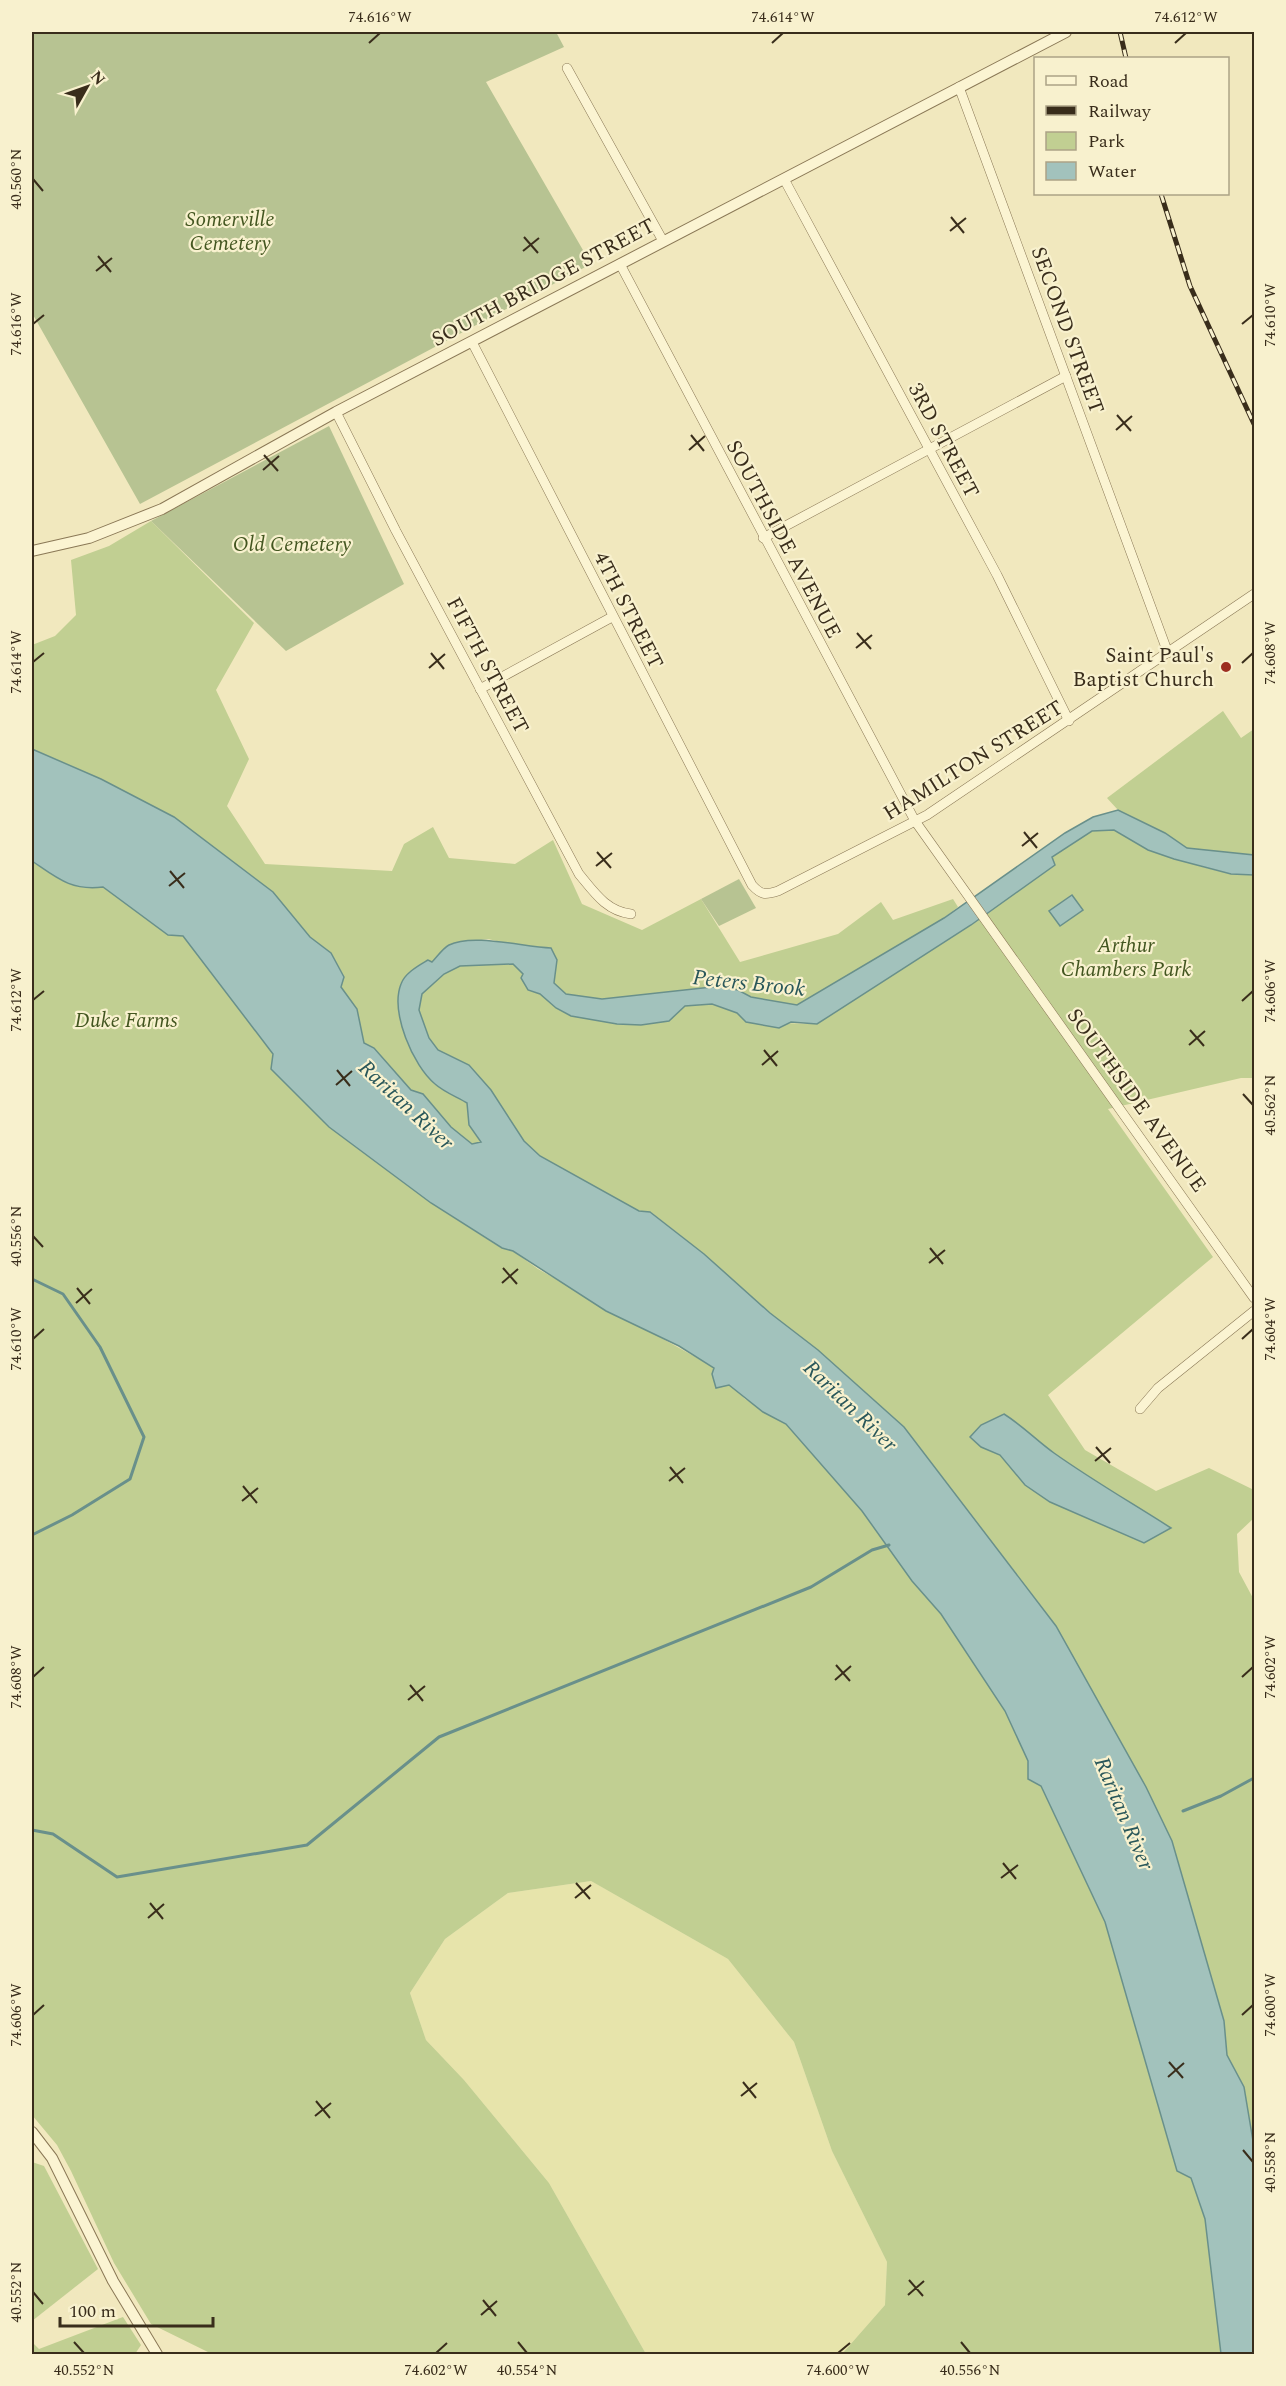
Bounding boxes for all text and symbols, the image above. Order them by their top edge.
text: 74.616°W [348,6,412,29]
text: 74.614°W [751,6,815,29]
text: 74.612°W [1154,6,1218,29]
north arrow [57,57,117,117]
legend [1034,57,1229,195]
text: N [84,65,111,91]
text: Road [1088,68,1129,95]
text: Railway [1088,98,1152,125]
text: Park [1088,128,1125,155]
text: 40.560°N [5,149,28,209]
text: Water [1088,158,1136,185]
park label: Somerville Cemetery [186,204,274,260]
street label: SOUTH BRIDGE STREET [426,210,661,356]
street label: SECOND STREET [1022,242,1112,418]
text: 74.610°W [1259,283,1282,347]
text: 74.616°W [5,292,28,356]
street label: 3RD STREET [899,377,987,504]
street label: SOUTHSIDE AVENUE [717,434,849,645]
park label: Old Cemetery [233,529,352,561]
street label: 4TH STREET [585,546,671,675]
street label: FIFTH STREET [438,591,537,740]
text: 74.608°W [1259,621,1282,685]
text: 74.614°W [5,630,28,694]
place label: Saint Paul's Baptist Church [1073,640,1214,696]
marker: Saint Paul's Baptist Church [1219,660,1233,674]
street label: HAMILTON STREET [877,692,1070,829]
park label: Arthur Chambers Park [1061,930,1191,986]
text: 74.606°W [1259,959,1282,1023]
water label: Peters Brook [691,961,807,1006]
text: 74.612°W [5,968,28,1032]
street label: SOUTHSIDE AVENUE [1058,1002,1214,1199]
park label: Duke Farms [74,1005,178,1037]
water label: Raritan River [351,1052,461,1158]
text: 40.562°N [1259,1075,1282,1135]
text: 40.556°N [5,1206,28,1266]
text: 74.604°W [1259,1297,1282,1361]
text: 74.610°W [5,1307,28,1371]
water label: Raritan River [795,1352,905,1460]
text: 74.602°W [1259,1635,1282,1699]
text: 74.608°W [5,1645,28,1709]
water label: Raritan River [1085,1752,1162,1876]
text: 74.600°W [1259,1973,1282,2037]
text: 74.606°W [5,1983,28,2047]
text: 40.558°N [1259,2132,1282,2192]
text: 40.552°N [5,2262,28,2322]
scale bar [60,2290,213,2328]
text: 100 m [69,2298,116,2325]
text: 40.552°N [54,2359,114,2382]
text: 74.602°W [404,2359,468,2382]
text: 40.554°N [497,2359,557,2382]
text: 74.600°W [806,2359,870,2382]
text: 40.556°N [940,2359,1000,2382]

